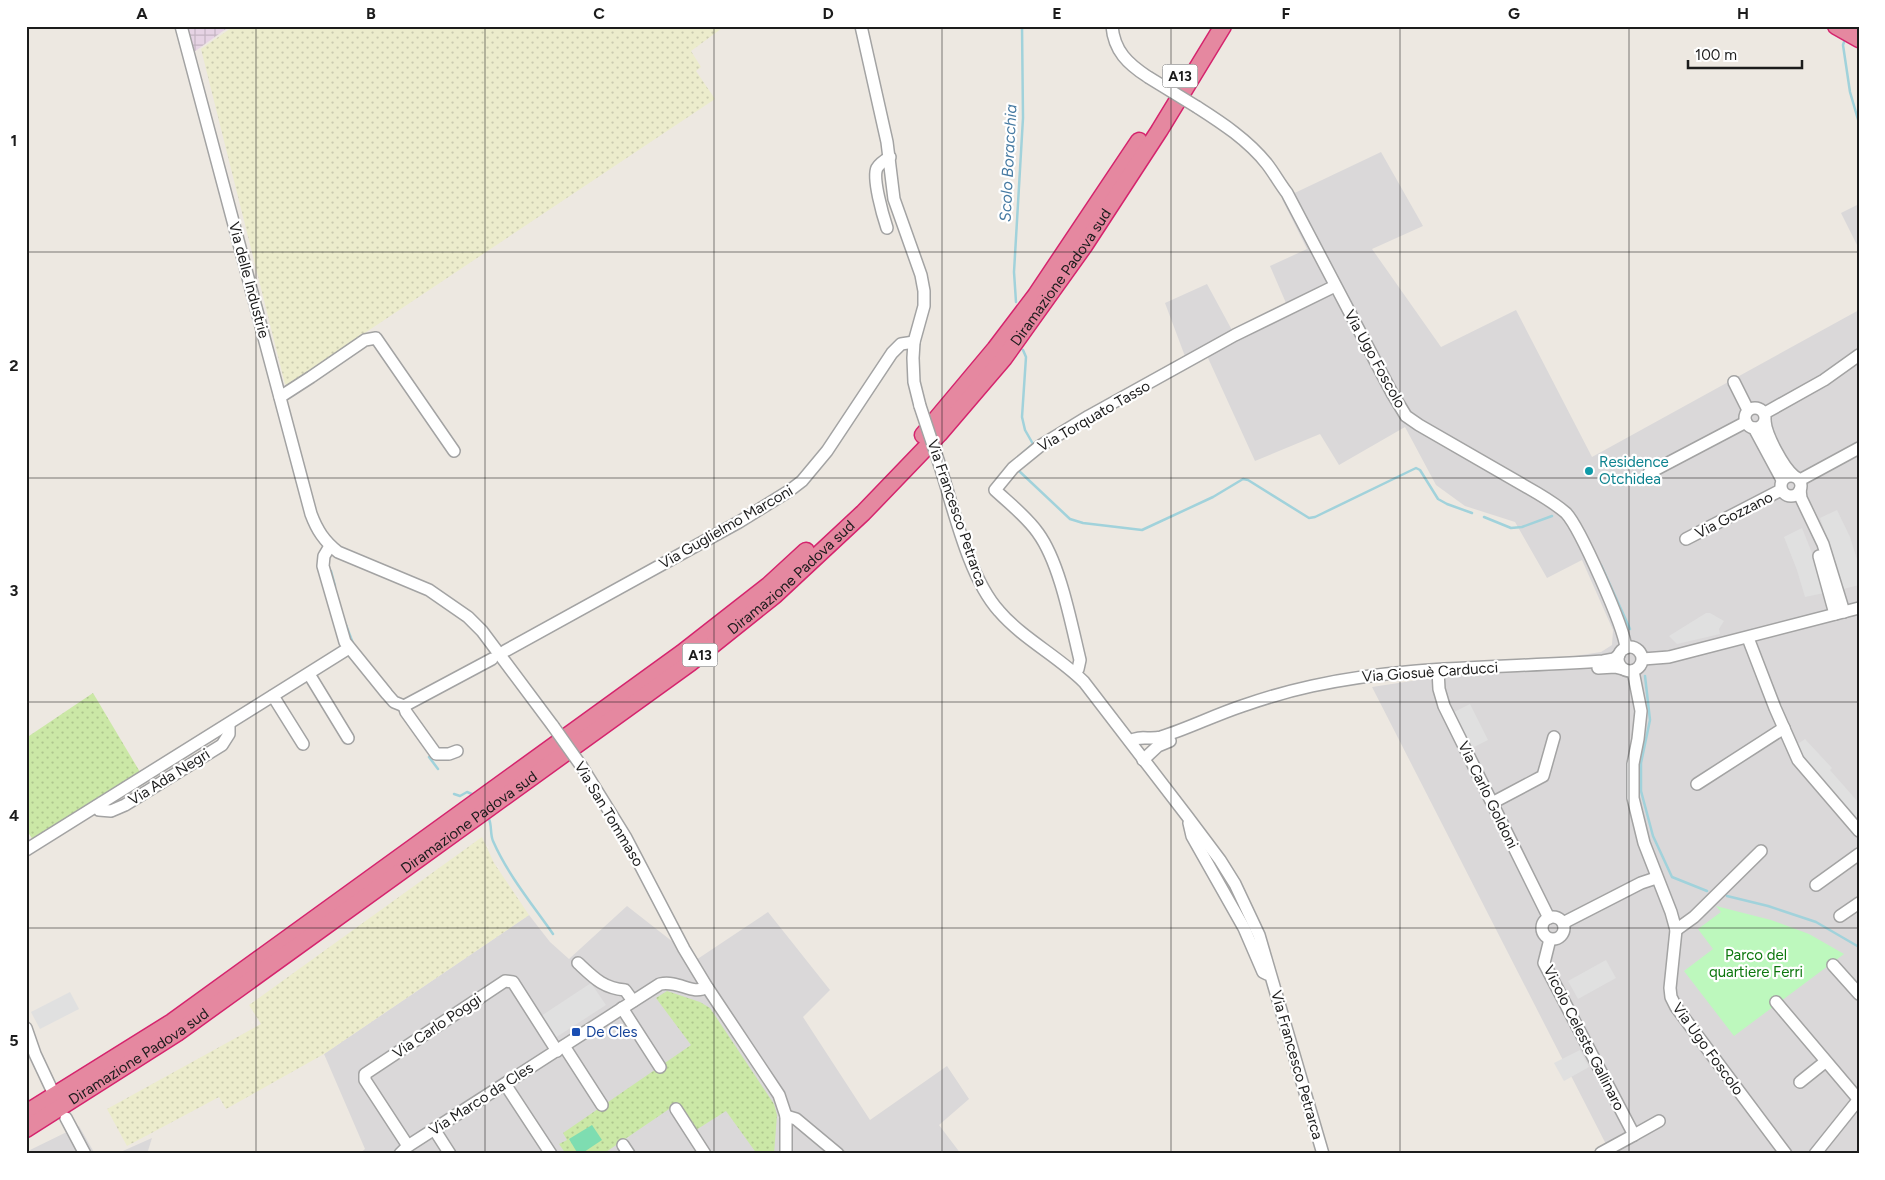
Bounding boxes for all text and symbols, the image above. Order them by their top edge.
text: A [136,4,148,23]
text: B [366,4,376,23]
text: C [593,4,605,23]
text: D [822,4,834,23]
text: E [1052,4,1062,23]
text: F [1282,4,1291,23]
text: G [1508,4,1520,23]
text: H [1737,4,1749,23]
scale bar [1688,38,1801,70]
text: 100 m [1695,46,1737,64]
road number: A13 [1162,64,1198,88]
water label: Scolo Boracchia [995,104,1021,222]
text: 1 [11,131,17,150]
street label: Diramazione Padova sud [1007,205,1115,349]
street label: Via delle Industrie [225,220,273,340]
street label: Via Ugo Foscolo [1341,307,1410,412]
text: 2 [9,356,19,375]
street label: Via Torquato Tasso [1035,376,1154,455]
street label: Via Francesco Petrarca [923,437,991,589]
place label: Residence Otchidea [1599,453,1669,488]
marker: Residence Otchidea [1583,465,1595,477]
street label: Via Guglielmo Marconi [656,481,796,573]
street label: Via Gozzano [1692,488,1776,542]
street label: Diramazione Padova sud [724,517,858,638]
text: 3 [10,581,19,600]
road number: A13 [682,644,718,666]
street label: Via Giosuè Carducci [1361,658,1499,686]
street label: Via Carlo Goldoni [1454,738,1522,852]
street label: Via Ada Negri [125,745,213,809]
street label: Via San Tommaso [571,758,648,870]
street label: Diramazione Padova sud [397,767,541,878]
text: 4 [9,806,19,825]
park label: Parco del quartiere Ferri [1709,946,1803,981]
street label: Vicolo Celeste Gallinaro [1540,962,1629,1114]
street label: Via Francesco Petrarca [1267,988,1327,1142]
street label: Via Carlo Poggi [389,990,485,1062]
street label: Via Ugo Foscolo [1669,999,1748,1099]
street label: Diramazione Padova sud [65,1004,212,1109]
place label: De Cles [586,1023,638,1041]
marker: De Cles [570,1026,582,1038]
text: 5 [9,1031,19,1050]
street label: Via Marco da Cles [426,1059,536,1139]

